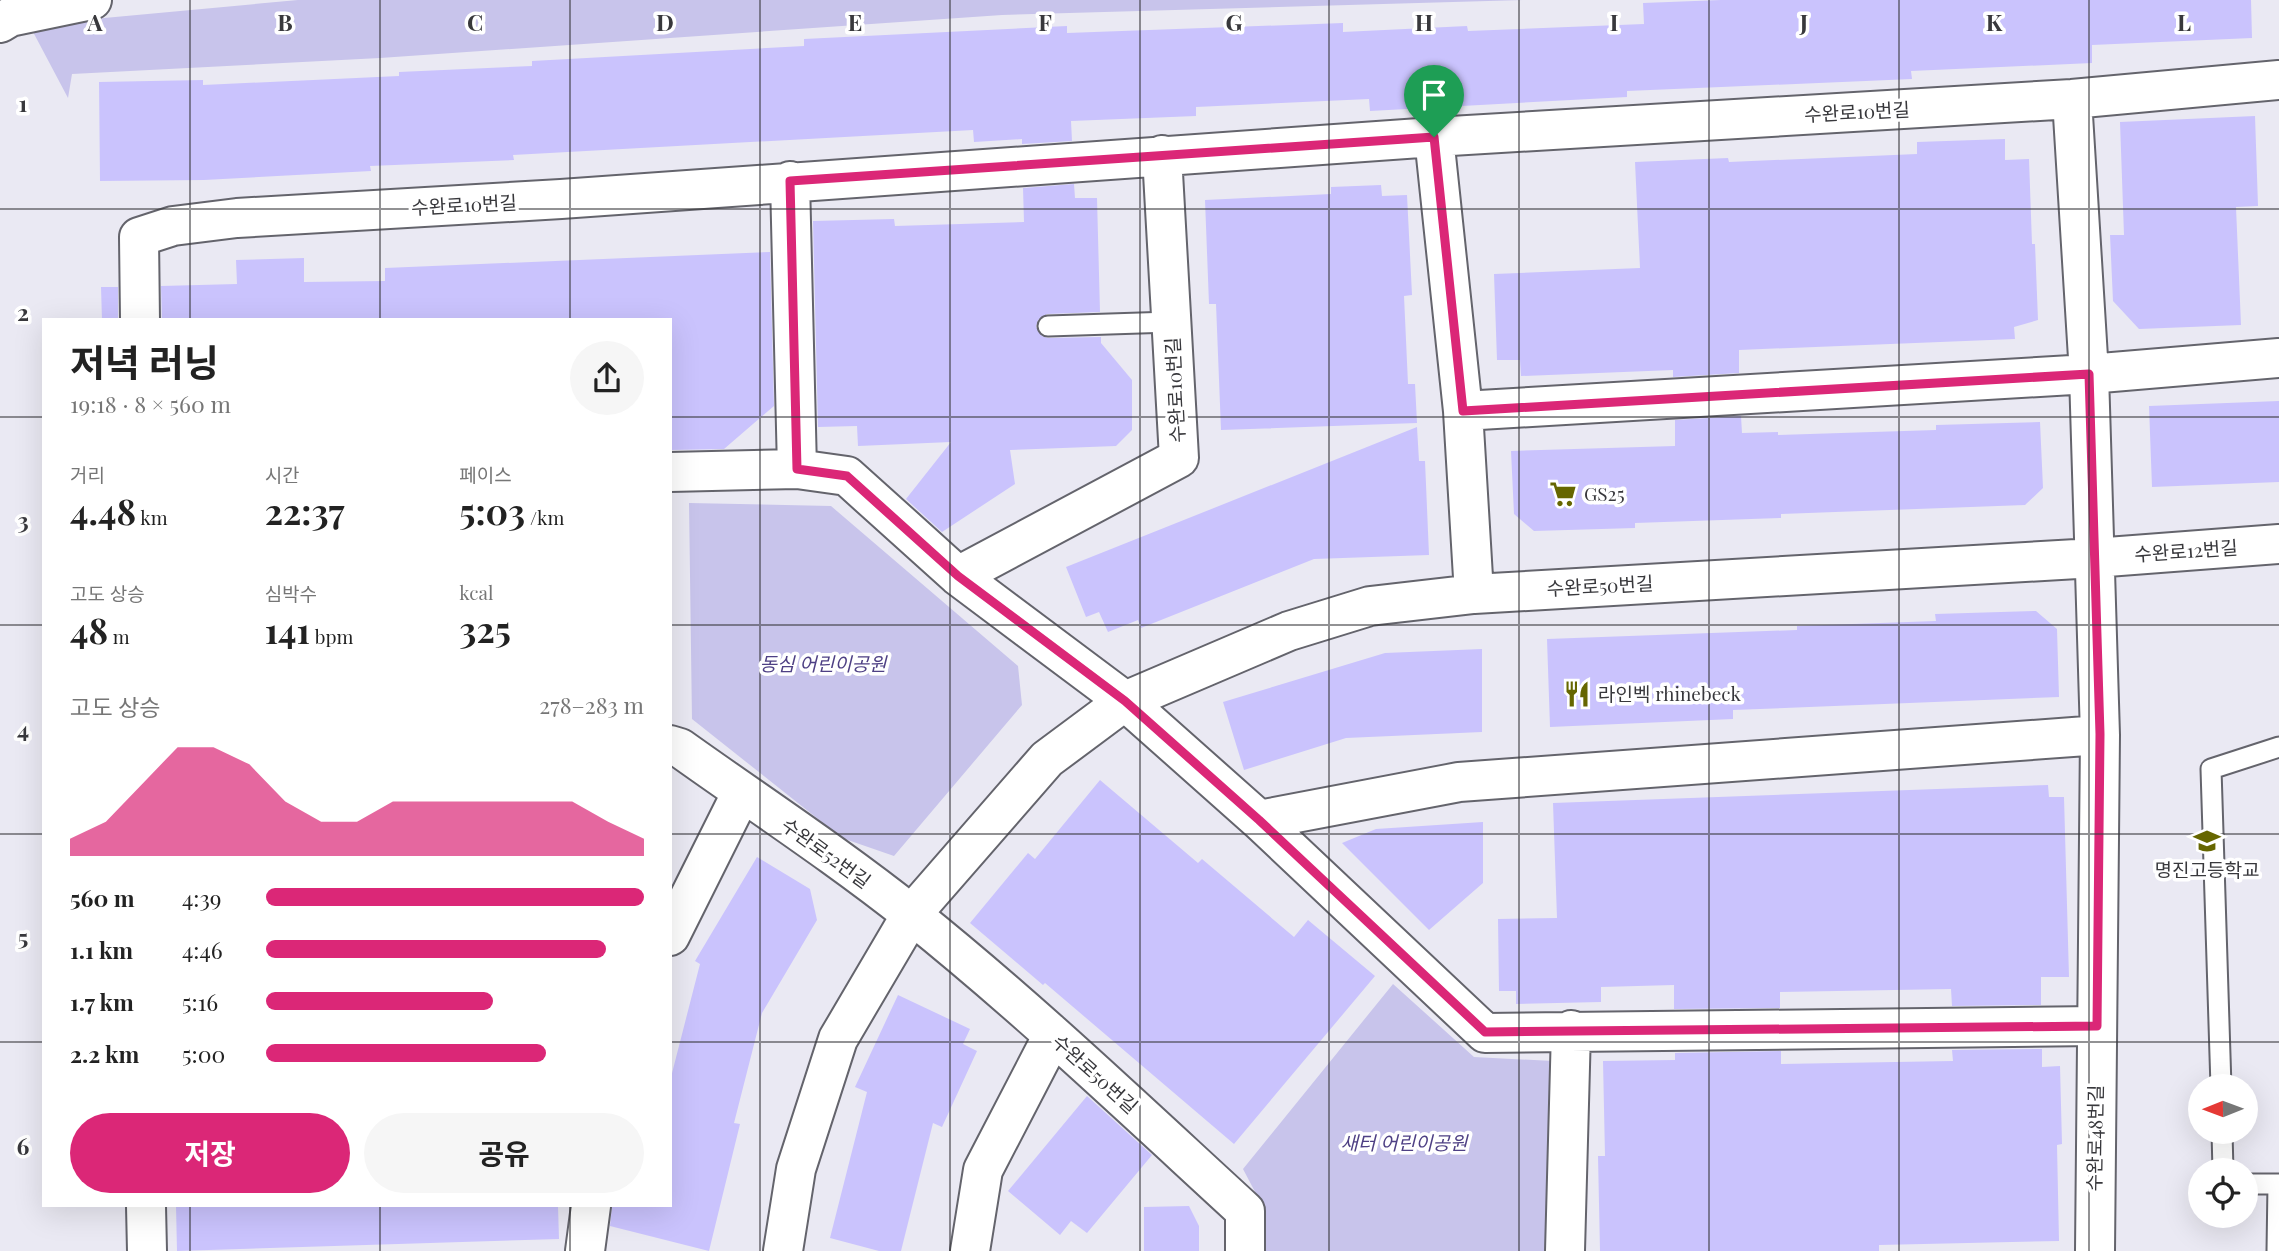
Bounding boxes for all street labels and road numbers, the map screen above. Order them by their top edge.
street label: 수완로10번길 [1803,95,1910,127]
street label: 수완로10번길 [410,188,517,220]
street label: 수완로10번길 [1158,337,1190,444]
street label: 수완로12번길 [2133,533,2238,567]
street label: 수완로50번길 [1546,569,1654,601]
street label: 수완로52번길 [777,811,876,893]
street label: 수완로50번길 [1047,1028,1144,1119]
street label: 수완로48번길 [2080,1084,2108,1192]

